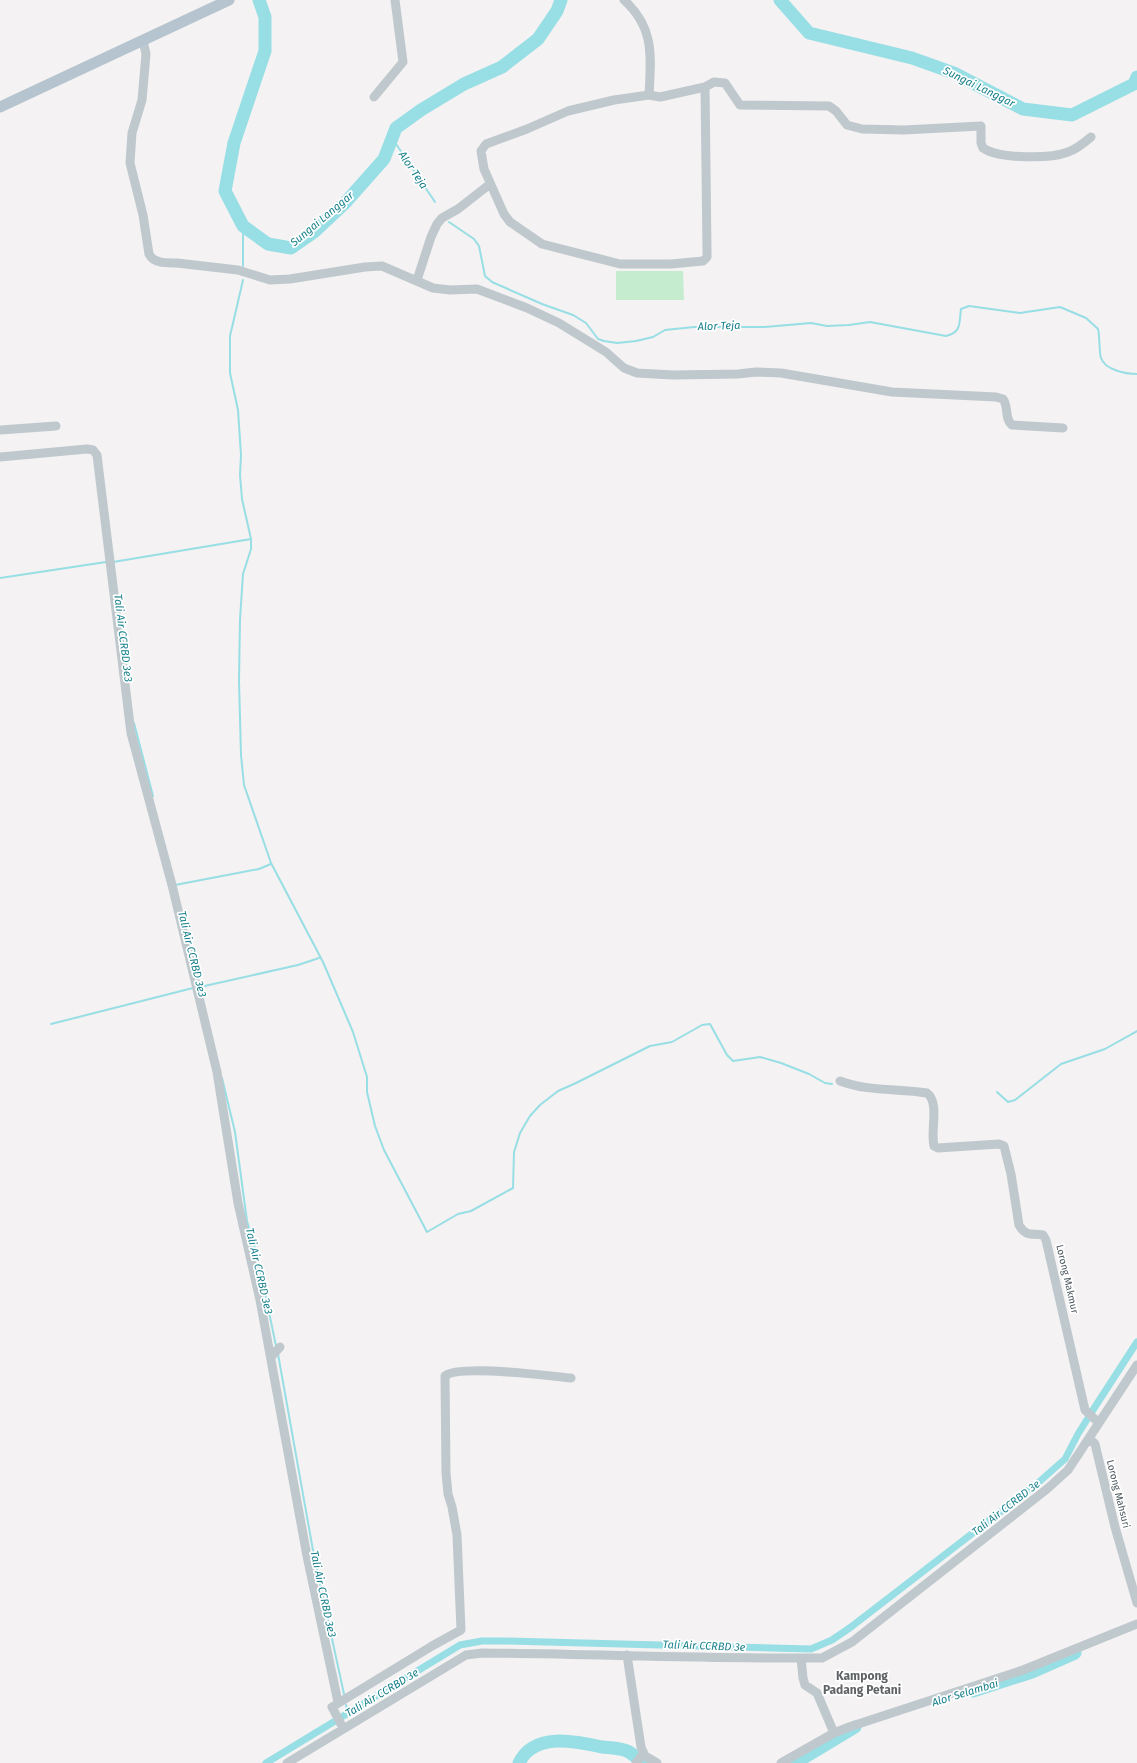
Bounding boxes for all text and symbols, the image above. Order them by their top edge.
water label: Sungai Langgar [940,64,1018,110]
water label: Alor Teja [395,148,430,191]
water label: Sungai Langgar [287,188,357,250]
water label: Alor Teja [696,319,741,333]
water label: Tali Air CCRBD 3e3 [111,593,135,683]
water label: Tali Air CCRBD 3e3 [175,910,209,998]
water label: Tali Air CCRBD 3e3 [243,1227,275,1315]
street label: Lorong Makmur [1053,1243,1081,1315]
street label: Lorong Mahsuri [1104,1459,1132,1530]
water label: Tali Air CCRBD 3e [969,1477,1043,1539]
water label: Tali Air CCRBD 3e3 [307,1549,339,1639]
water label: Tali Air CCRBD 3e [662,1638,746,1654]
water label: Tali Air CCRBD 3e [343,1666,421,1720]
district label: Kampong Padang Petani [823,1669,901,1697]
water label: Alor Selambai [929,1677,1000,1710]

